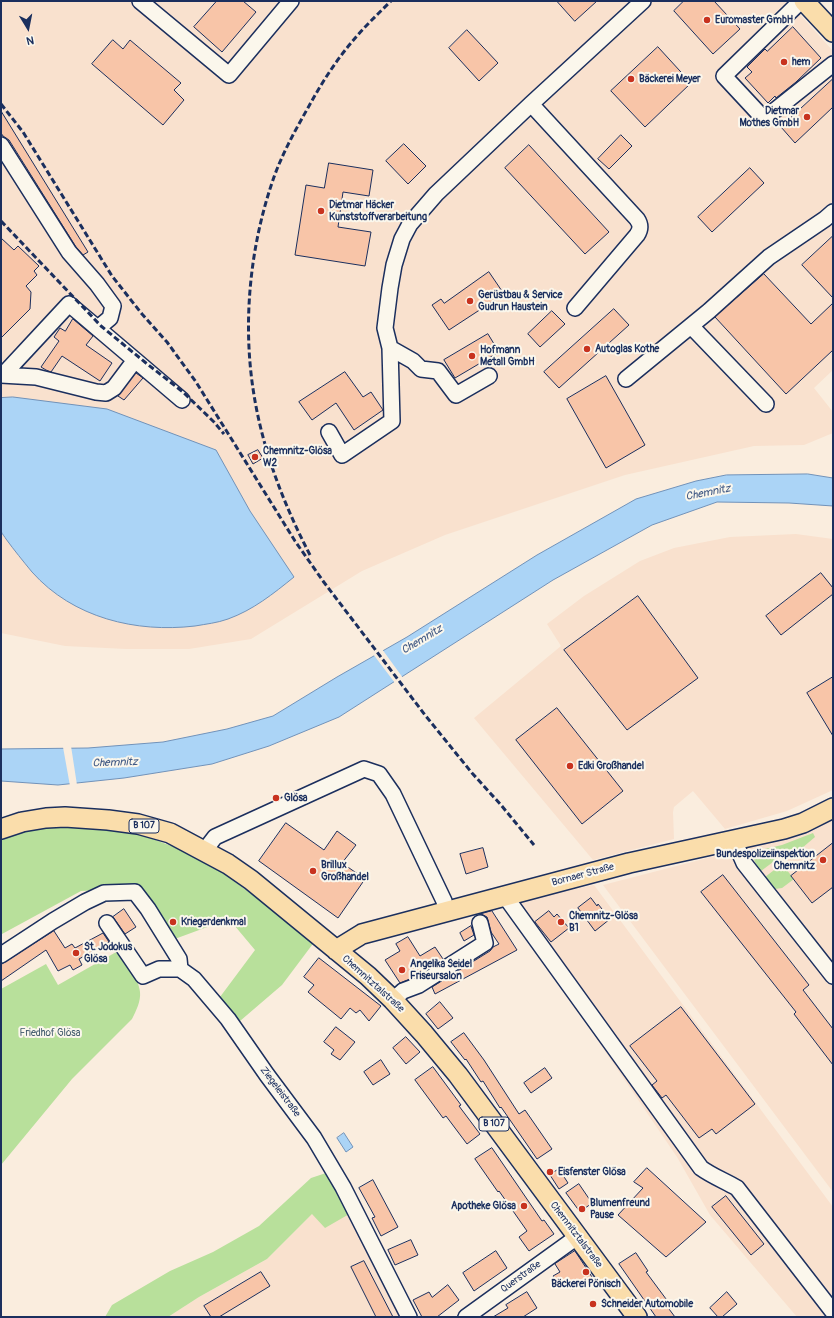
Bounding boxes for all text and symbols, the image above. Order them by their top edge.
north arrow [8,8,48,48]
place label: Euromaster GmbH [715,14,793,26]
marker: Euromaster GmbH [702,15,712,25]
text: N [25,33,35,47]
place label: hem [792,56,810,68]
marker: hem [779,57,789,67]
place label: Bäckerei Meyer [639,73,701,85]
marker: Bäckerei Meyer [626,74,636,84]
place label: Dietmar Mothes GmbH [739,105,799,128]
marker: Dietmar Mothes GmbH [802,112,812,122]
place label: Dietmar Häcker Kunststoffverarbeitung [329,199,427,222]
marker: Dietmar Häcker Kunststoffverarbeitung [316,206,326,216]
place label: Gerüstbau & Service Gudrun Haustein [478,289,562,312]
marker: Gerüstbau & Service Gudrun Haustein [465,296,475,306]
place label: Autoglas Kothe [595,343,659,355]
place label: Hofmann Metall GmbH [480,344,534,368]
marker: Autoglas Kothe [582,344,592,354]
marker: Hofmann Metall GmbH [467,351,477,361]
place label: Chemnitz-Glösa W2 [263,445,332,468]
marker: Chemnitz-Glösa W2 [250,452,260,462]
water label: Chemnitz [684,482,732,504]
water label: Chemnitz [399,623,445,657]
water label: Chemnitz [92,756,138,770]
place label: Edki Großhandel [578,760,644,772]
marker: Edki Großhandel [565,761,575,771]
place label: Glösa [284,792,307,804]
marker: Glösa [271,793,281,803]
road number: B 107 [129,819,159,833]
place label: Bundespolizeiinspektion Chemnitz [716,848,815,872]
marker: Bundespolizeiinspektion Chemnitz [818,855,828,865]
place label: Brillux Großhandel [321,859,369,882]
street label: Bornaer Straße [551,861,615,889]
marker: Brillux Großhandel [308,866,318,876]
place label: Chemnitz-Glösa B1 [569,910,638,934]
place label: Kriegerdenkmal [181,916,246,928]
marker: Kriegerdenkmal [168,917,178,927]
marker: Chemnitz-Glösa B1 [556,917,566,927]
place label: St. Jodokus Glösa [84,941,132,964]
marker: St. Jodokus Glösa [71,948,81,958]
street label: Chemnitztalstraße [339,953,407,1015]
place label: Angelika Seidel Friseursalon [410,958,472,982]
marker: Angelika Seidel Friseursalon [397,965,407,975]
park label: Friedhof Glösa [20,1027,80,1039]
street label: Ziegeleistraße [257,1065,303,1119]
road number: B 107 [479,1117,509,1131]
place label: Eisfenster Glösa [558,1166,626,1178]
marker: Eisfenster Glösa [545,1167,555,1177]
place label: Blumenfreund Pause [590,1197,650,1220]
place label: Apotheke Glösa [451,1200,516,1212]
street label: Chemnitztalstraße [547,1200,605,1270]
marker: Apotheke Glösa [519,1201,529,1211]
marker: Blumenfreund Pause [577,1204,587,1214]
street label: Querstraße [499,1258,543,1296]
marker: Bäckerei Pönisch [581,1267,591,1277]
place label: Bäckerei Pönisch [551,1278,621,1290]
place label: Schneider Automobile [601,1298,693,1310]
marker: Schneider Automobile [588,1299,598,1309]

